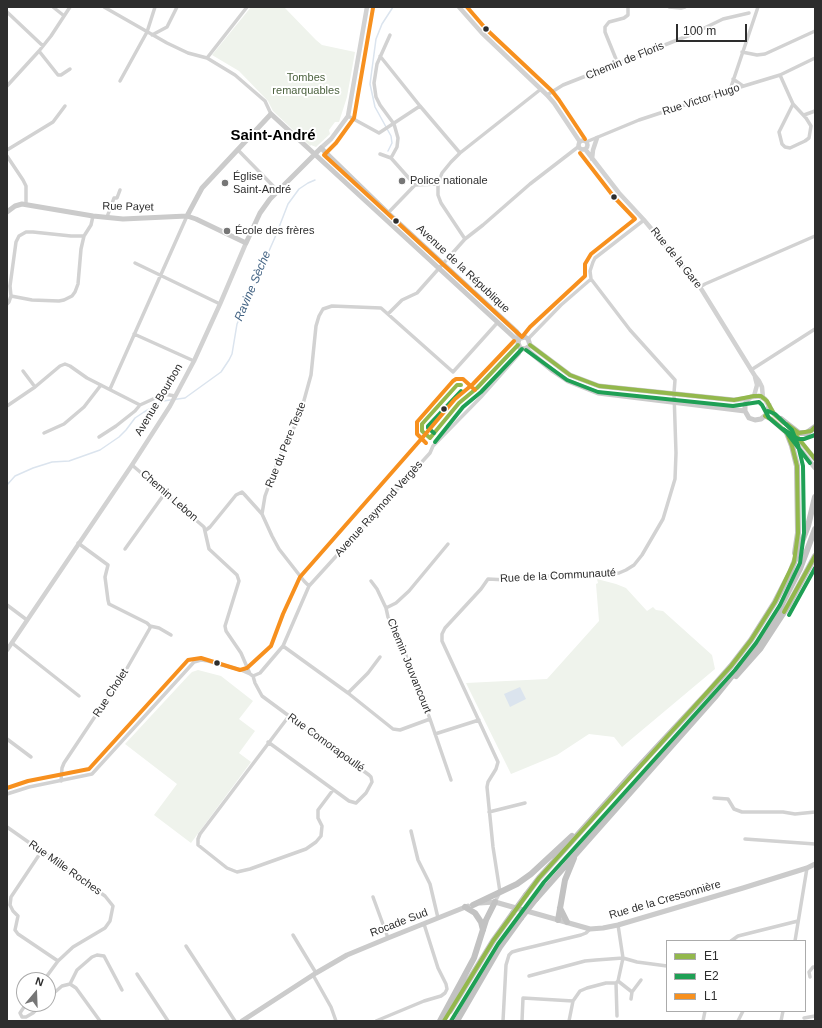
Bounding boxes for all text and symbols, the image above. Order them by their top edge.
scale bar [678,16,749,42]
unlabelled marker [481,24,491,34]
text: 100 m [683,24,716,38]
street label: Chemin de Floris [584,39,666,83]
park label: Tombes remarquables [272,71,340,97]
street label: Rue Victor Hugo [661,81,741,119]
district label: Saint-André [230,127,316,145]
place label: Église Saint-André [233,170,291,196]
place label: Police nationale [410,174,488,188]
marker: Police nationale [397,176,407,186]
marker: Église Saint-André [220,178,230,188]
unlabelled marker [609,192,619,202]
street label: Rue Payet [102,200,154,214]
unlabelled marker [391,216,401,226]
street label: Avenue de la République [414,222,512,316]
place label: École des frères [235,224,314,238]
street label: Rue de la Gare [647,225,705,291]
marker: École des frères [222,226,232,236]
water label: Ravine Sèche [232,249,274,323]
street label: Avenue Bourbon [132,362,186,438]
street label: Rue du Pere Teste [263,400,309,490]
unlabelled marker [439,404,449,414]
street label: Avenue Raymond Vergès [332,458,426,560]
street label: Chemin Lebon [138,468,200,524]
street label: Rue de la Communauté [500,566,616,586]
street label: Chemin Jouvancourt [384,617,434,715]
unlabelled marker [212,658,222,668]
street label: Rue Cholet [90,666,132,720]
street label: Rue Comorapoullé [285,711,367,775]
street label: Rue Mille Roches [26,838,104,898]
street label: Rue de la Cressonnière [608,878,722,922]
street label: Rocade Sud [368,906,430,940]
legend [666,940,806,1012]
text: E1 [704,949,719,963]
text: E2 [704,969,719,983]
north arrow [16,972,56,1012]
text: N [34,975,45,989]
text: L1 [704,989,717,1003]

